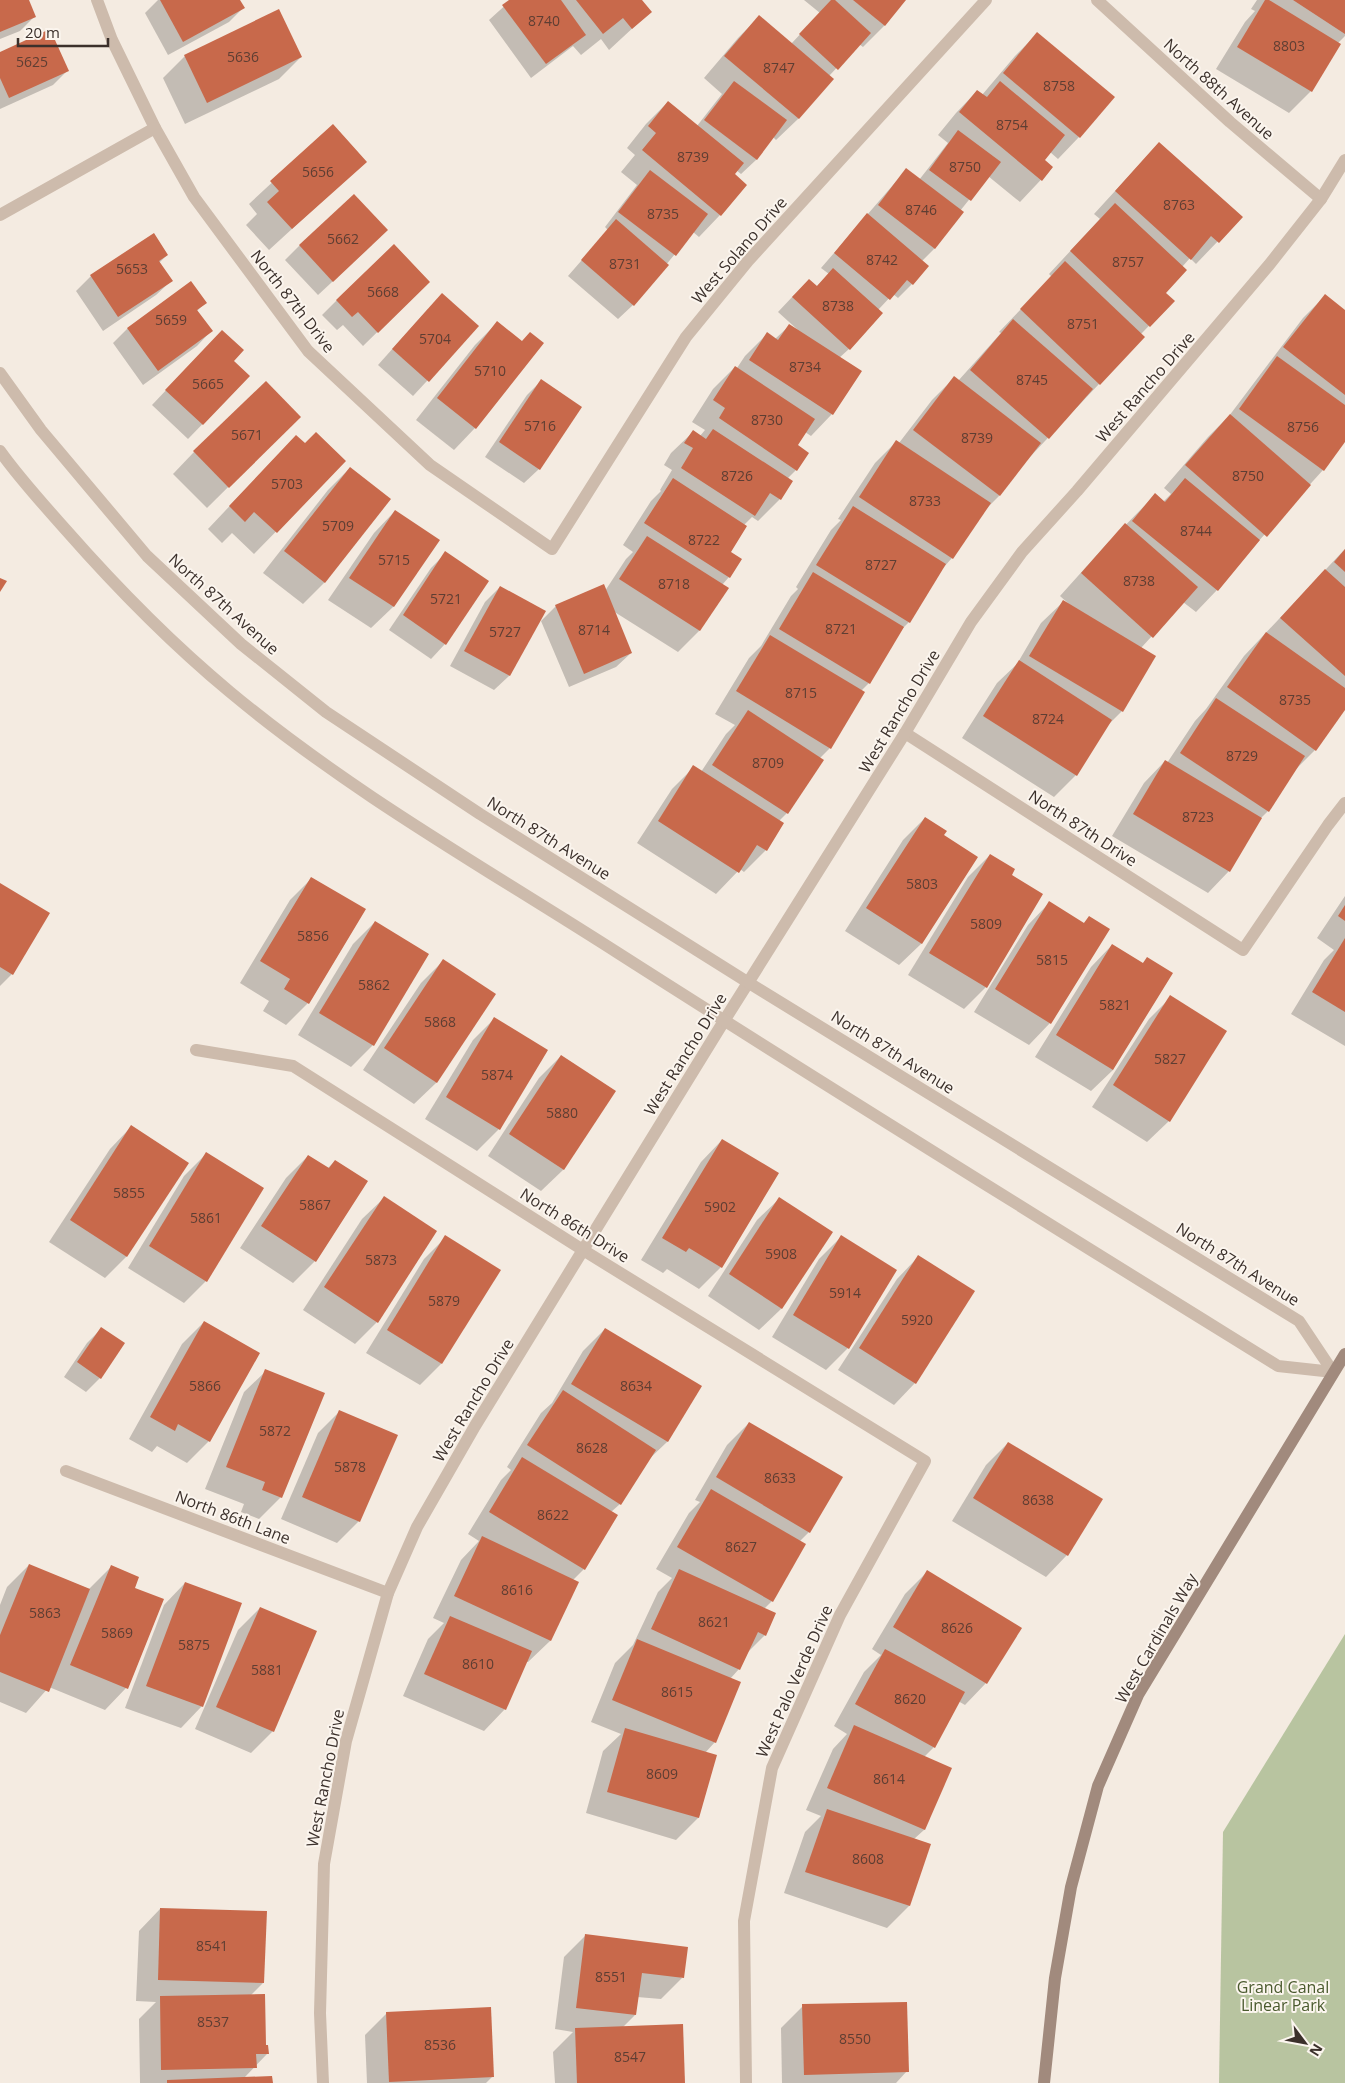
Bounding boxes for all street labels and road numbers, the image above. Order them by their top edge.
street label: North 88th Avenue [1159,33,1279,145]
street label: West Solano Drive [686,192,792,308]
street label: North 87th Drive [246,245,340,357]
street label: West Rancho Drive [1091,327,1199,447]
street label: North 87th Avenue [164,548,284,660]
street label: West Rancho Drive [853,645,945,777]
street label: North 87th Drive [1025,785,1141,871]
street label: North 87th Avenue [483,791,615,885]
street label: West Rancho Drive [639,989,731,1119]
street label: North 87th Avenue [827,1005,959,1099]
street label: North 86th Drive [516,1183,634,1267]
street label: North 87th Avenue [1172,1217,1304,1311]
street label: West Rancho Drive [427,1334,519,1466]
street label: North 86th Lane [172,1485,294,1549]
street label: West Cardinals Way [1110,1568,1203,1707]
street label: West Palo Verde Drive [750,1601,838,1761]
street label: West Rancho Drive [301,1707,349,1849]

